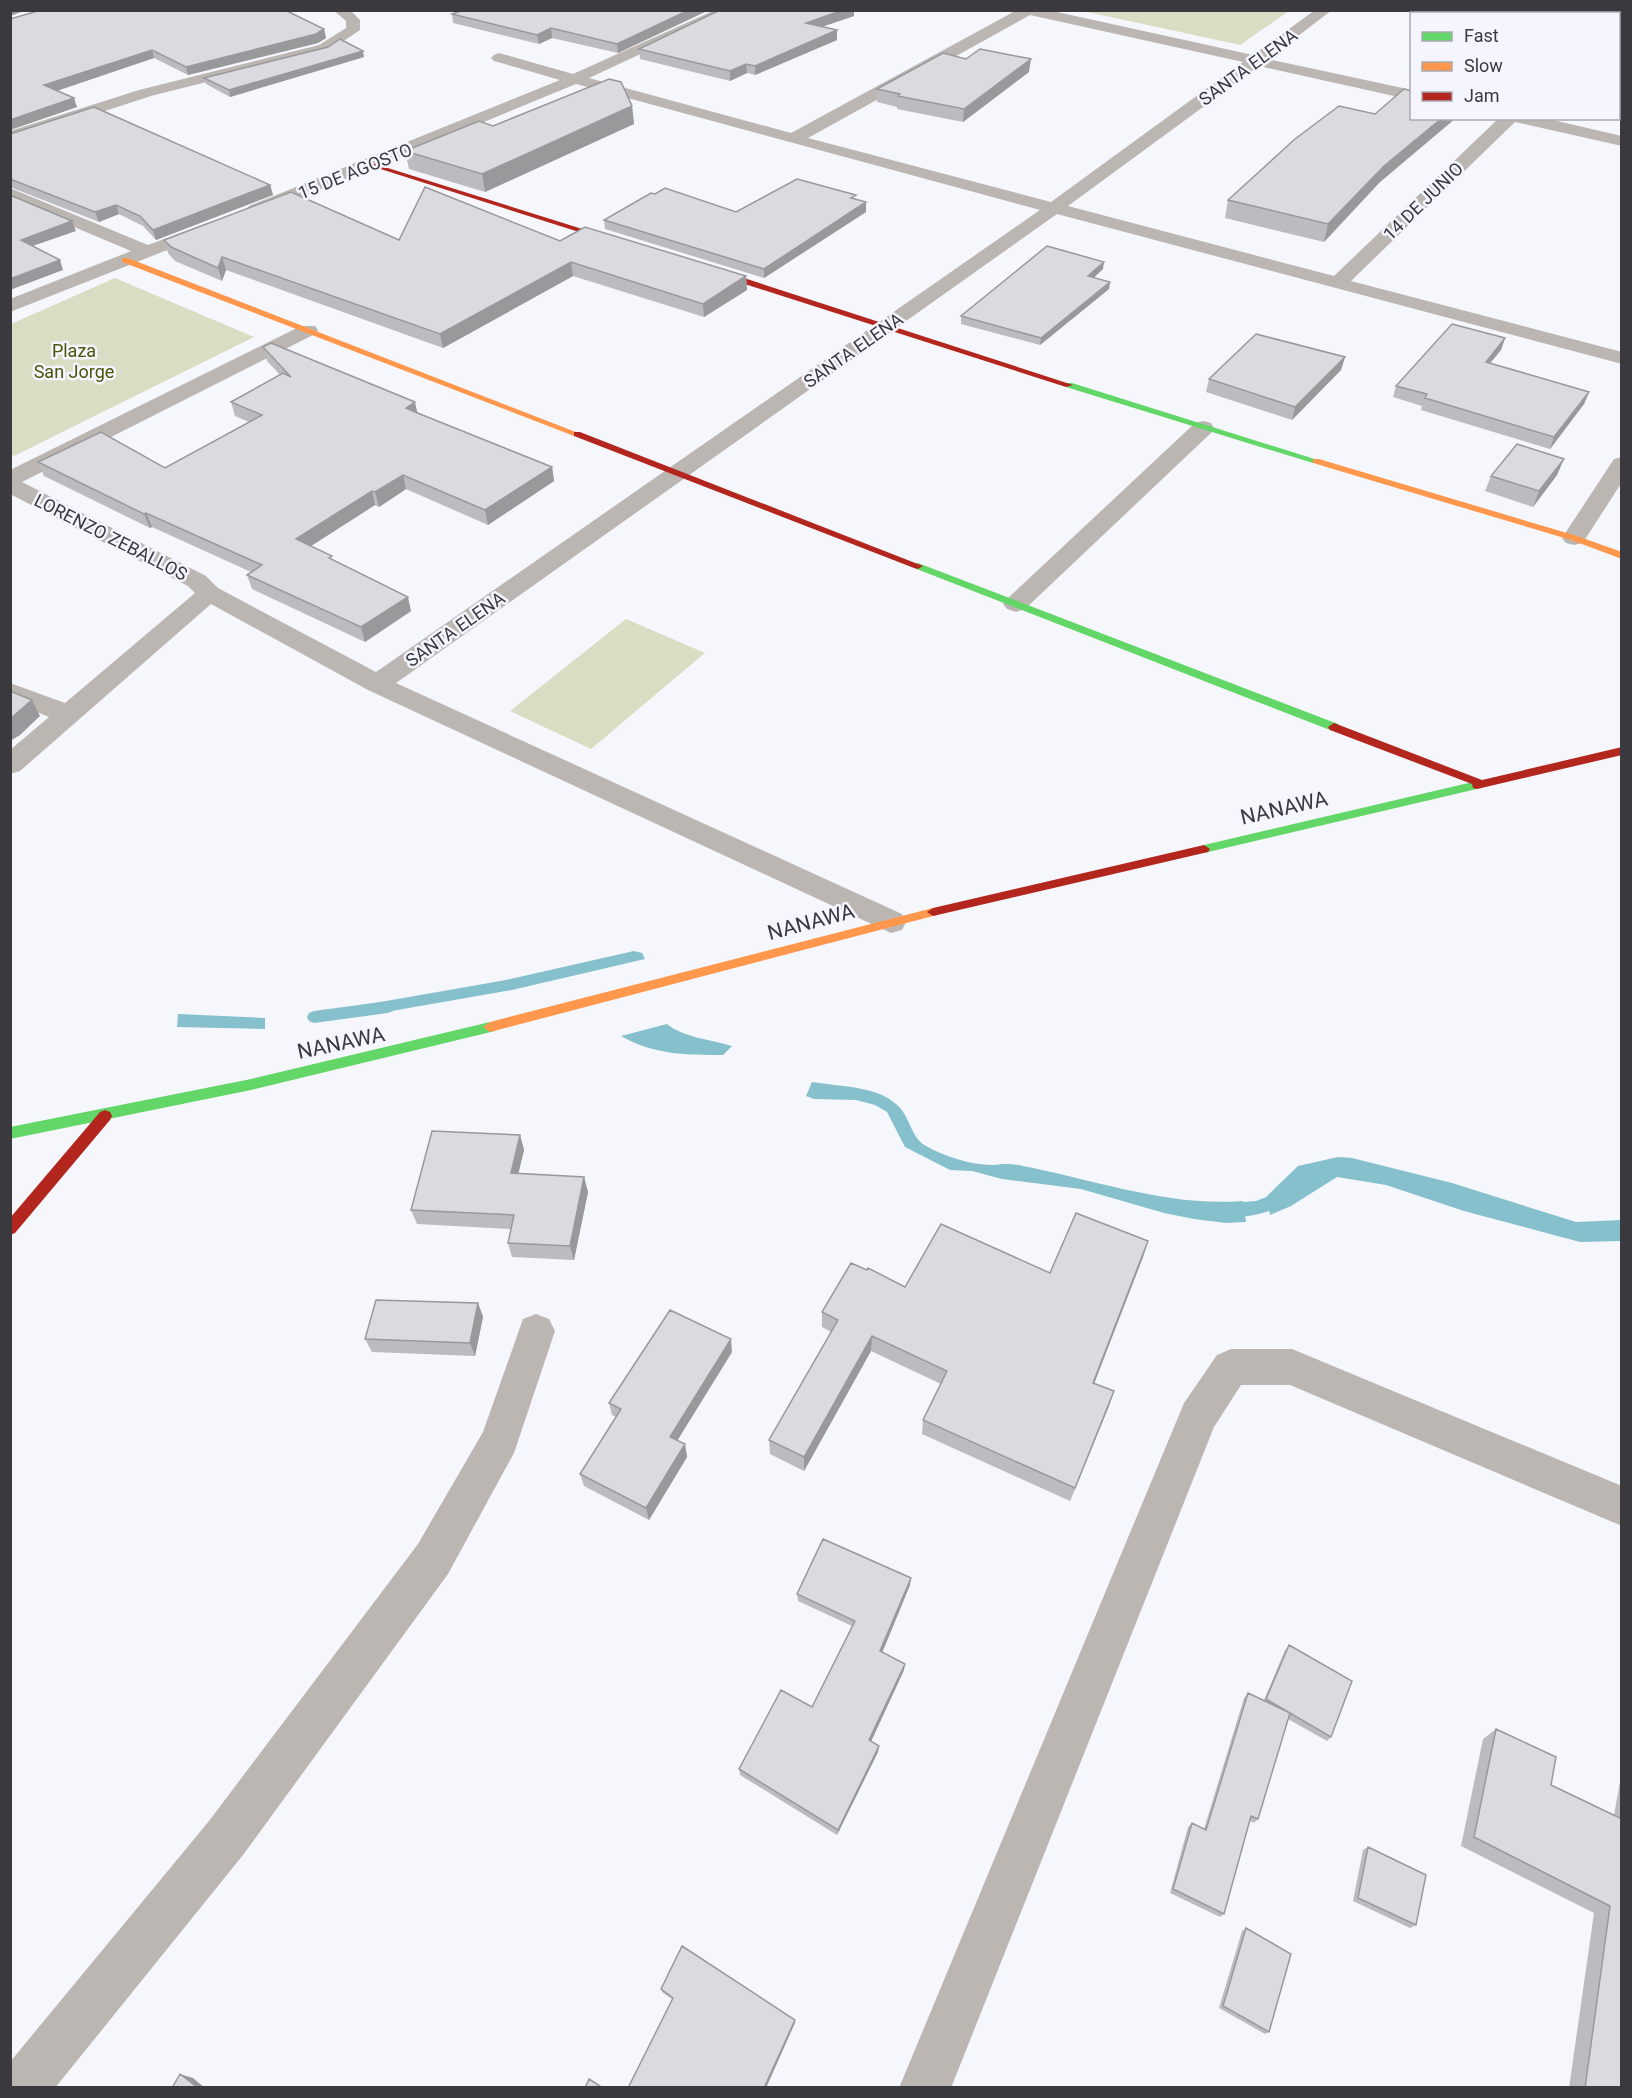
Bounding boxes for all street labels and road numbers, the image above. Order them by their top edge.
street label: SANTA ELENA [1195,24,1301,110]
street label: 15 DE AGOSTO [295,139,415,203]
street label: 14 DE JUNIO [1379,158,1467,244]
street label: SANTA ELENA [799,308,907,392]
street label: LORENZO ZEBALLOS [31,489,191,585]
street label: SANTA ELENA [401,587,509,671]
street label: NANAWA [1238,786,1330,830]
street label: NANAWA [765,899,857,945]
street label: NANAWA [295,1022,387,1064]

